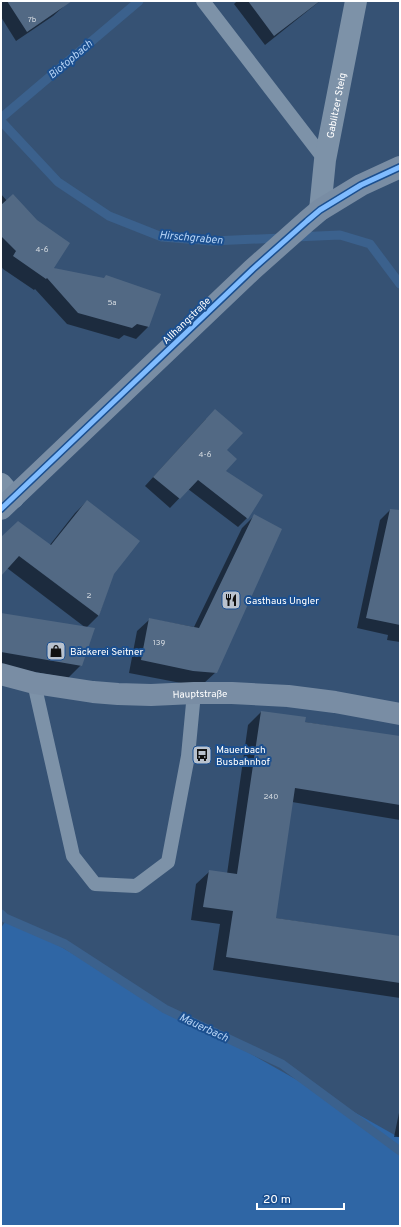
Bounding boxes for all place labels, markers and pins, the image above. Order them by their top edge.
restaurant icon: Gasthaus Ungler [220,589,242,611]
place label: Gasthaus Ungler [245,595,319,608]
shop icon: Bäckerei Seitner [45,640,67,662]
place label: Bäckerei Seitner [70,646,144,659]
bus stop icon: Mauerbach Busbahnhof [191,744,213,766]
place label: Mauerbach Busbahnhof [216,744,271,769]

